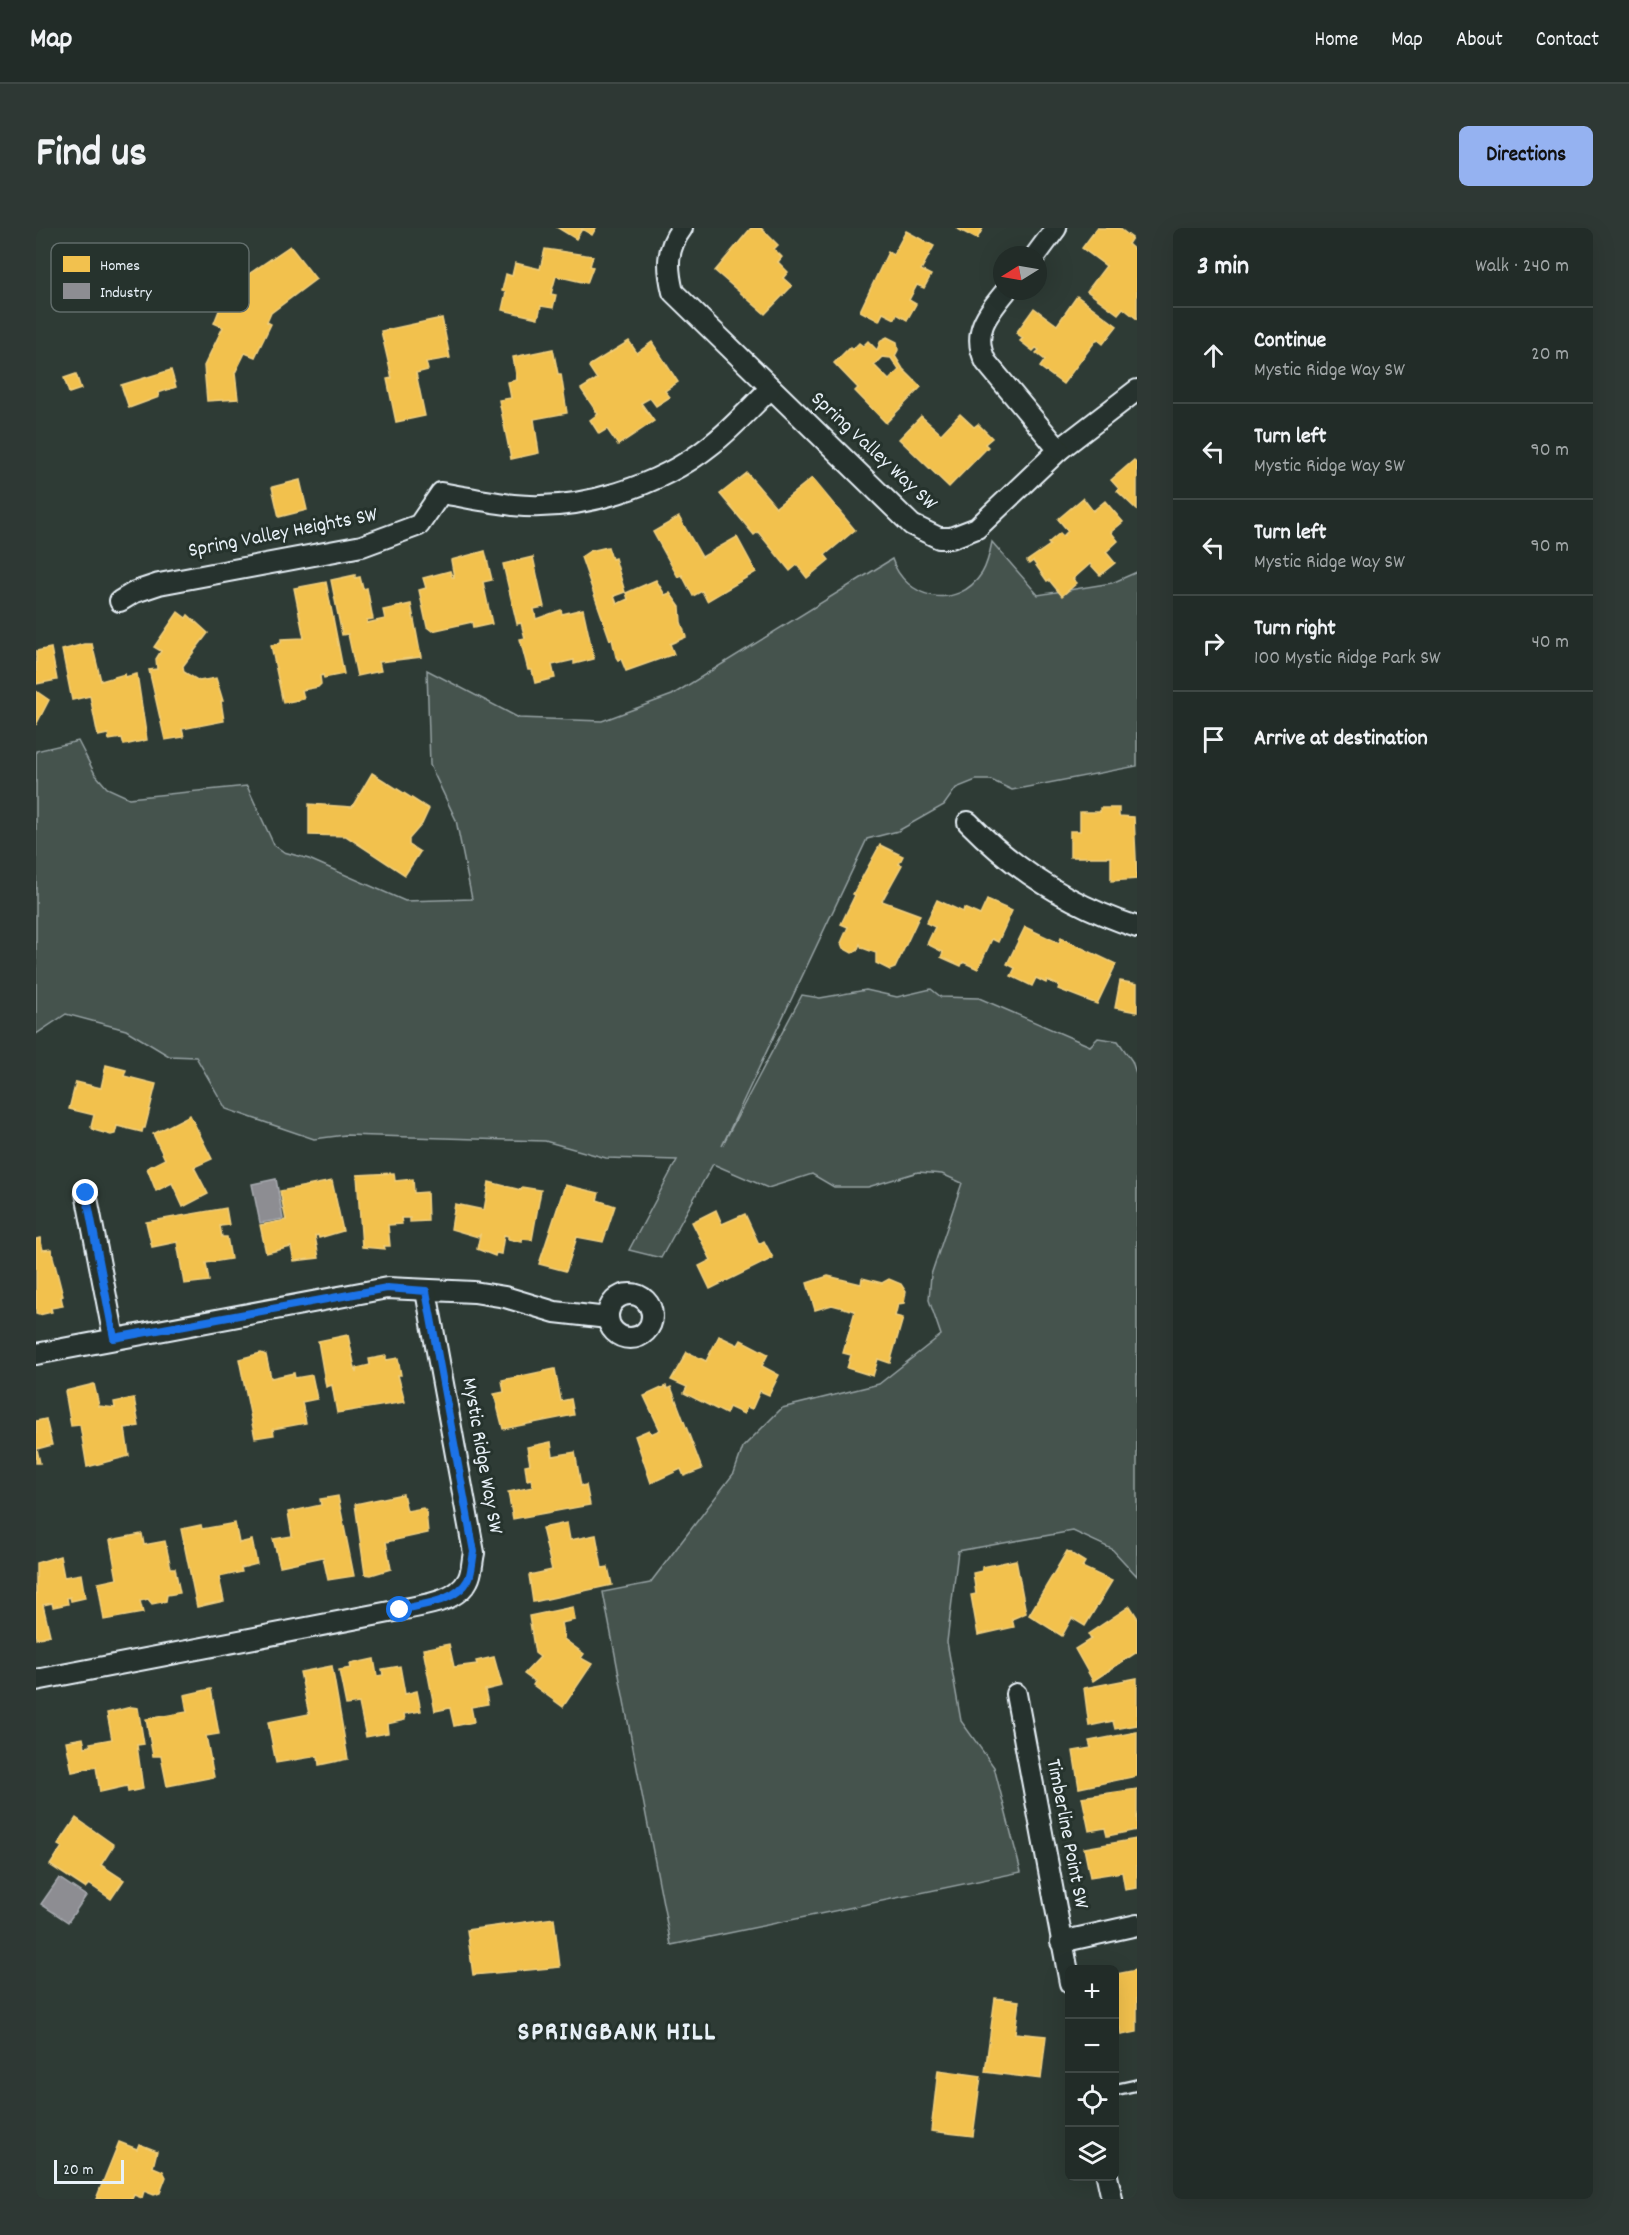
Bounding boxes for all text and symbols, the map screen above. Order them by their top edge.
text: Map [30,21,72,61]
text: Home [1314,26,1358,56]
text: Map [1391,26,1423,56]
text: About [1456,26,1503,56]
text: Contact [1536,26,1599,56]
text: Find us [36,126,147,186]
button: Directions [1459,126,1593,186]
legend [51,243,249,312]
north arrow [993,246,1047,300]
text: 3 min [1197,249,1249,286]
text: Walk · 240 m [1475,253,1569,281]
text: Homes [100,255,140,278]
text: Industry [100,282,152,305]
text: Continue [1254,326,1326,357]
icon: ahead [1197,339,1230,372]
text: 20 m [1531,341,1569,369]
text: Mystic Ridge Way SW [1254,357,1405,385]
street label: Spring Valley Way SW [803,385,944,519]
text: Turn left [1254,422,1326,453]
icon: left [1197,435,1230,468]
text: 90 m [1531,437,1569,465]
text: Mystic Ridge Way SW [1254,453,1405,481]
street label: Spring Valley Heights SW [186,501,381,567]
text: Turn left [1254,518,1326,549]
icon: left [1197,531,1230,564]
text: 90 m [1531,533,1569,561]
text: Mystic Ridge Way SW [1254,549,1405,577]
text: Turn right [1254,614,1336,645]
icon: right [1197,627,1230,660]
text: 40 m [1531,629,1569,657]
text: 100 Mystic Ridge Park SW [1254,645,1441,673]
icon: arrive [1197,723,1230,756]
text: Arrive at destination [1254,724,1428,755]
route end [72,1179,98,1205]
street label: Mystic Ridge Way SW [452,1375,510,1537]
route start [386,1596,412,1622]
street label: Timberline Point SW [1037,1757,1095,1912]
map controls [1065,1965,1119,2181]
button: + [1065,1965,1119,2019]
district label: SPRINGBANK HILL [518,2014,716,2053]
button: − [1065,2019,1119,2073]
button: locate [1065,2073,1119,2127]
button: layers [1065,2127,1119,2181]
scale bar [54,2157,124,2184]
text: 20 m [63,2159,93,2182]

